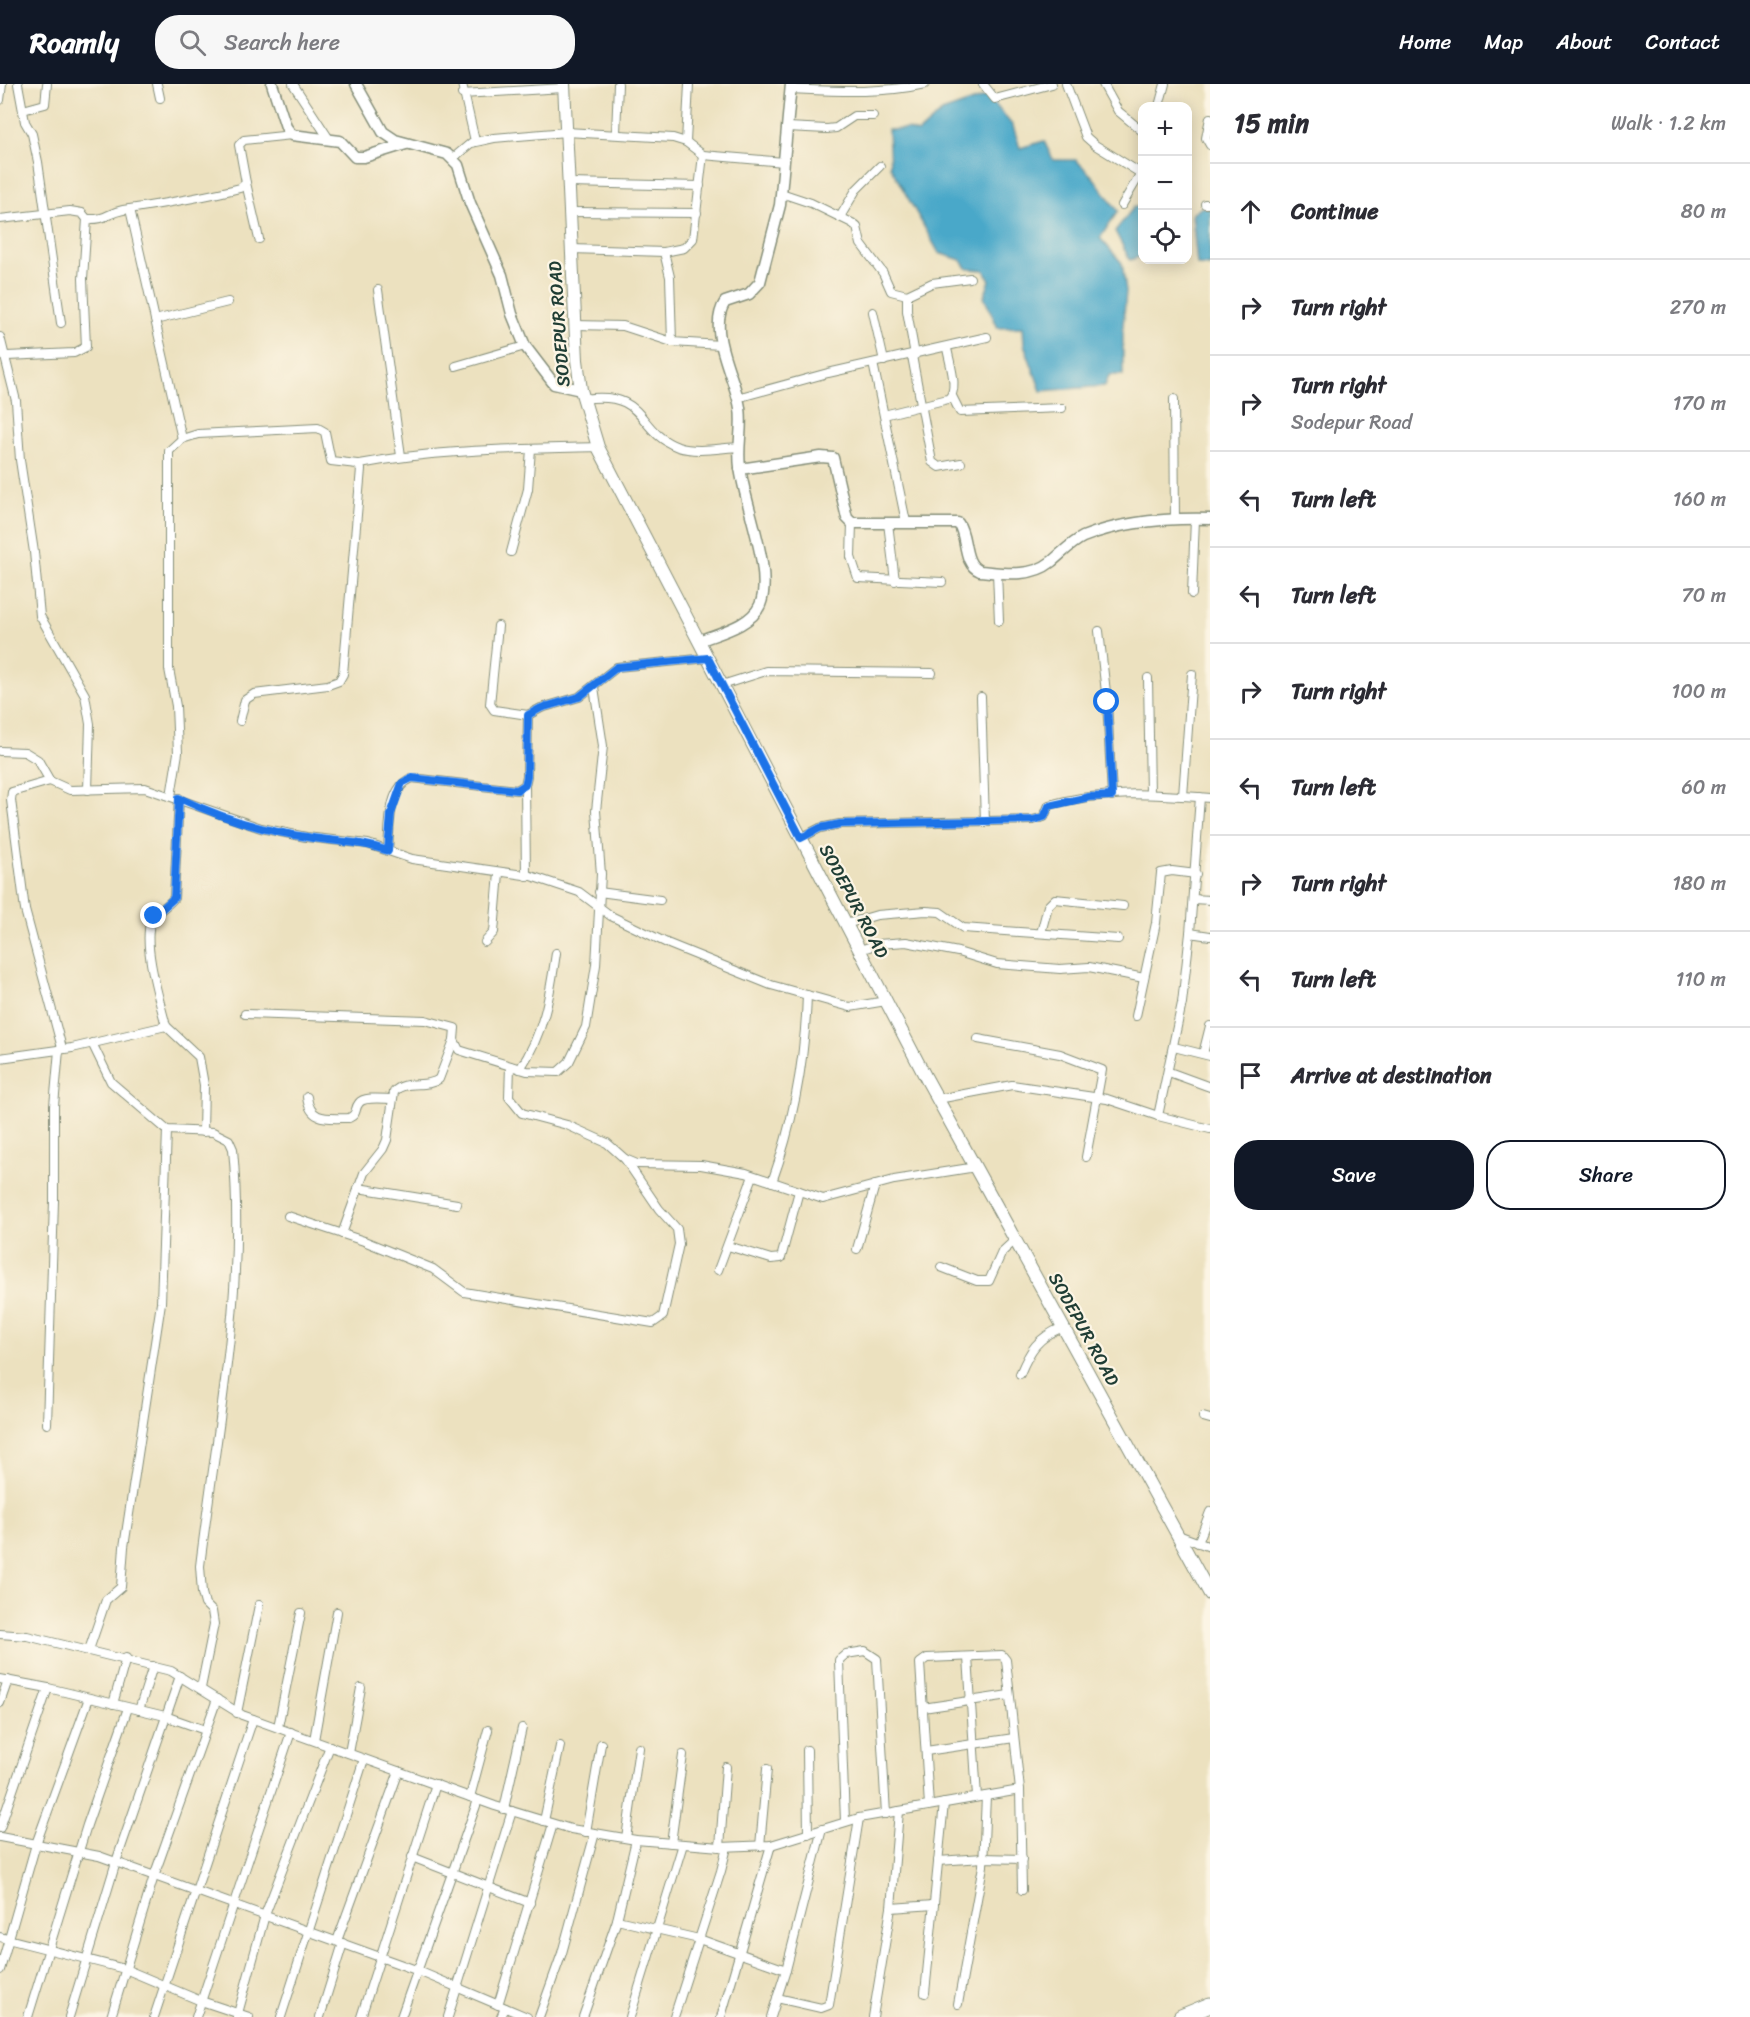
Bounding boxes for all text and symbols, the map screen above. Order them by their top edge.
search box [155,15,575,69]
text: Roamly [30,18,119,67]
text: Search here [224,23,340,62]
text: Home [1399,23,1451,61]
text: Map [1484,23,1523,61]
text: About [1556,23,1613,61]
text: Contact [1646,23,1720,61]
icon: search [176,26,209,59]
text: 15 min [1234,100,1309,146]
map controls [1138,102,1192,264]
button: + [1138,102,1192,156]
text: Walk · 1.2 km [1611,106,1726,141]
button: − [1138,156,1192,210]
text: Continue [1291,192,1379,231]
text: 80 m [1681,194,1726,229]
icon: ahead [1234,195,1267,228]
button: locate [1138,210,1192,264]
street label: SODEPUR ROAD [539,260,579,388]
text: Turn right [1291,288,1386,327]
text: 270 m [1670,290,1726,325]
icon: right [1234,291,1267,324]
text: Turn right [1291,366,1386,405]
text: 170 m [1673,386,1726,421]
icon: right [1234,387,1267,420]
text: Sodepur Road [1291,405,1412,440]
text: Turn left [1291,480,1376,519]
text: 160 m [1673,482,1726,517]
icon: left [1234,483,1267,516]
text: Turn left [1291,576,1376,615]
text: 70 m [1681,578,1726,613]
icon: left [1234,579,1267,612]
text: Turn right [1291,672,1386,711]
text: 100 m [1672,674,1726,709]
icon: right [1234,675,1267,708]
route start [1093,688,1119,714]
text: Turn left [1291,768,1376,807]
text: 60 m [1681,770,1726,805]
icon: left [1234,771,1267,804]
street label: SODEPUR ROAD [810,838,898,964]
text: Turn right [1291,864,1386,903]
text: 180 m [1672,866,1726,901]
icon: right [1234,867,1267,900]
route end [140,902,166,928]
text: Turn left [1291,960,1376,999]
text: 110 m [1676,962,1726,997]
icon: left [1234,963,1267,996]
text: Arrive at destination [1291,1056,1492,1095]
icon: arrive [1234,1059,1267,1092]
button: Save [1234,1140,1474,1210]
button: Share [1486,1140,1726,1210]
street label: SODEPUR ROAD [1039,1266,1129,1392]

